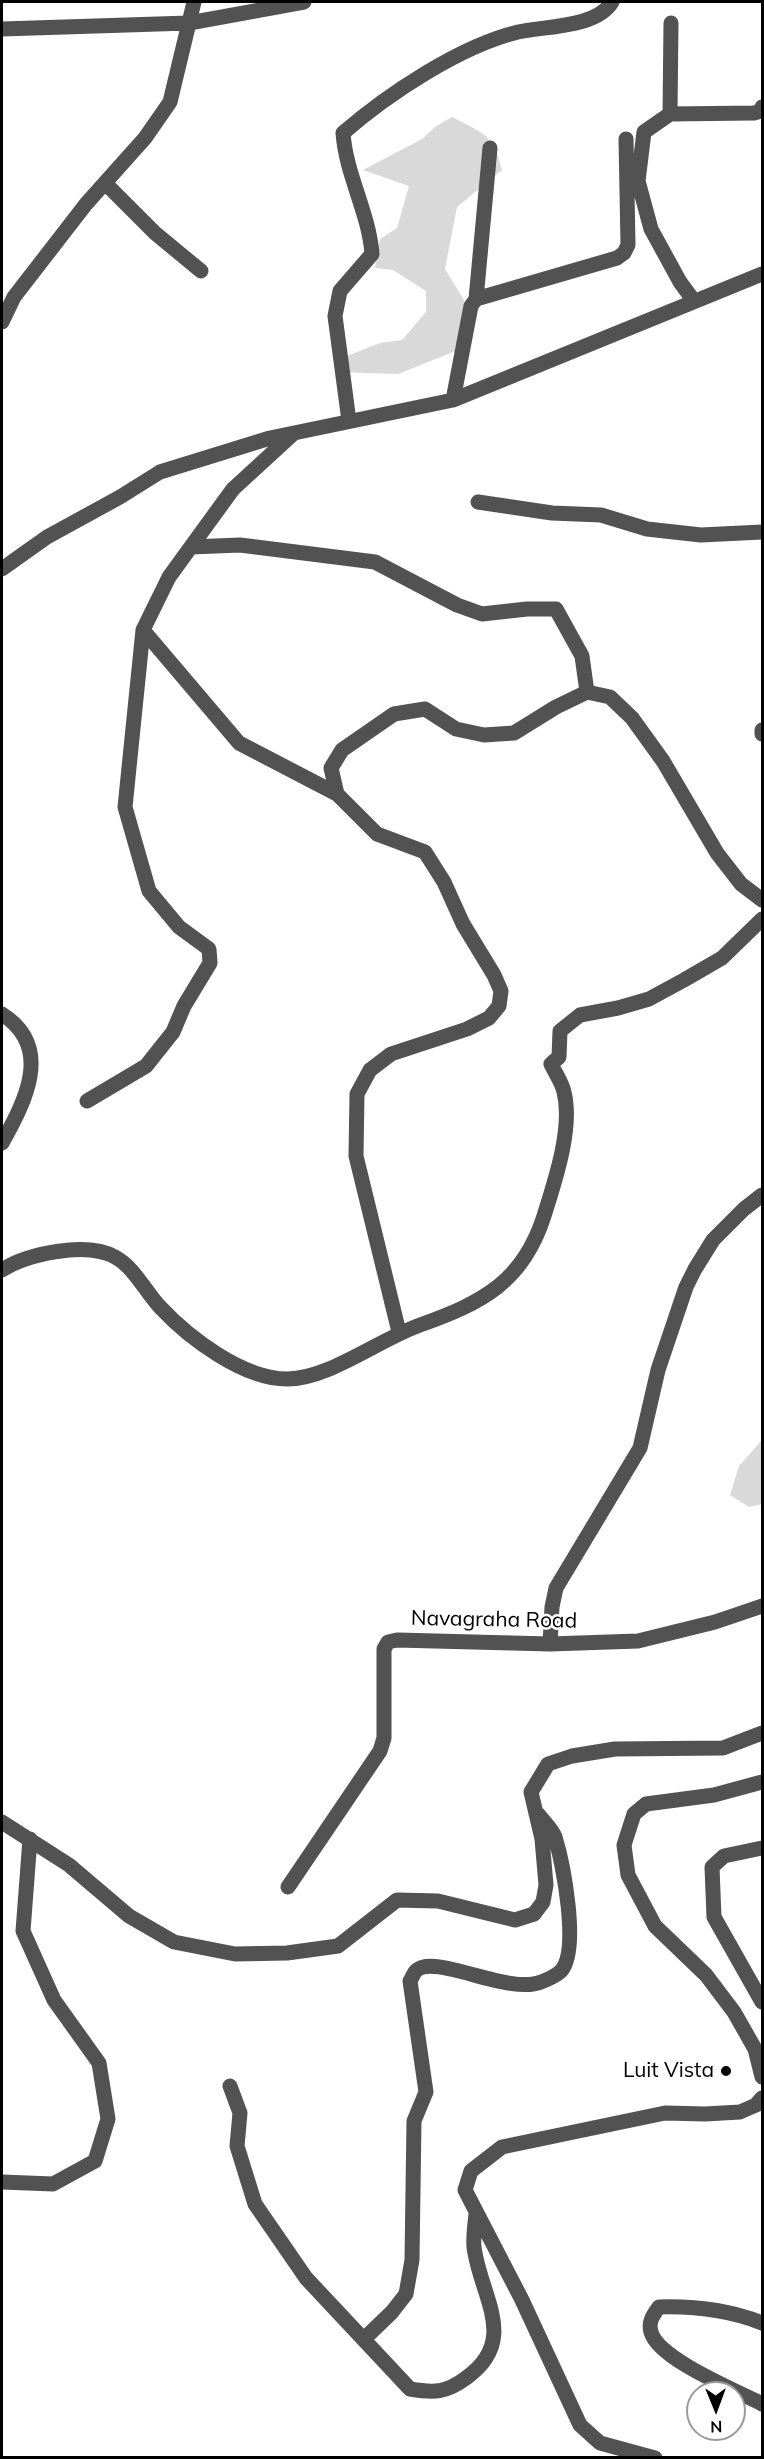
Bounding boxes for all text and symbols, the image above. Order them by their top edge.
street label: Navagraha Road [411,1606,577,1634]
place label: Luit Vista [623,2058,714,2084]
marker: Luit Vista [719,2064,733,2078]
north arrow [686,2381,746,2441]
text: N [710,2417,722,2437]

